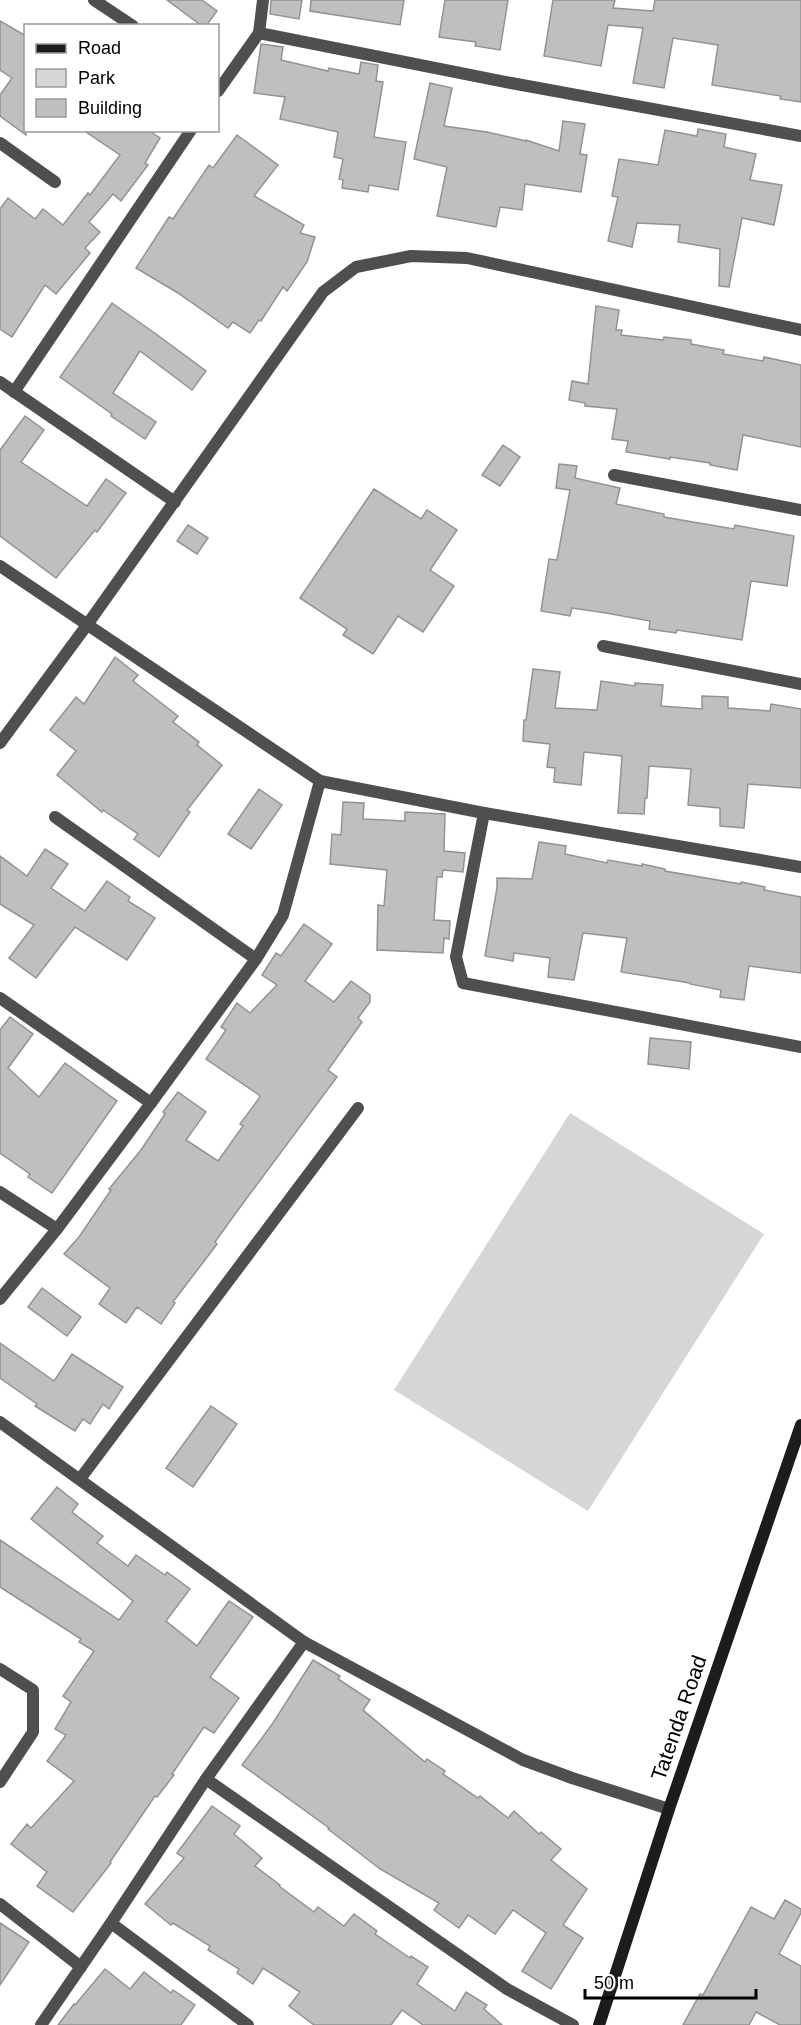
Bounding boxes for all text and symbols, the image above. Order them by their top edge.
legend [24,24,219,132]
text: Road [78,38,121,58]
text: Park [78,68,116,88]
text: Building [78,98,142,118]
street label: Tatenda Road [646,1652,711,1783]
scale bar [585,1962,756,2000]
text: 50 m [594,1973,634,1993]

